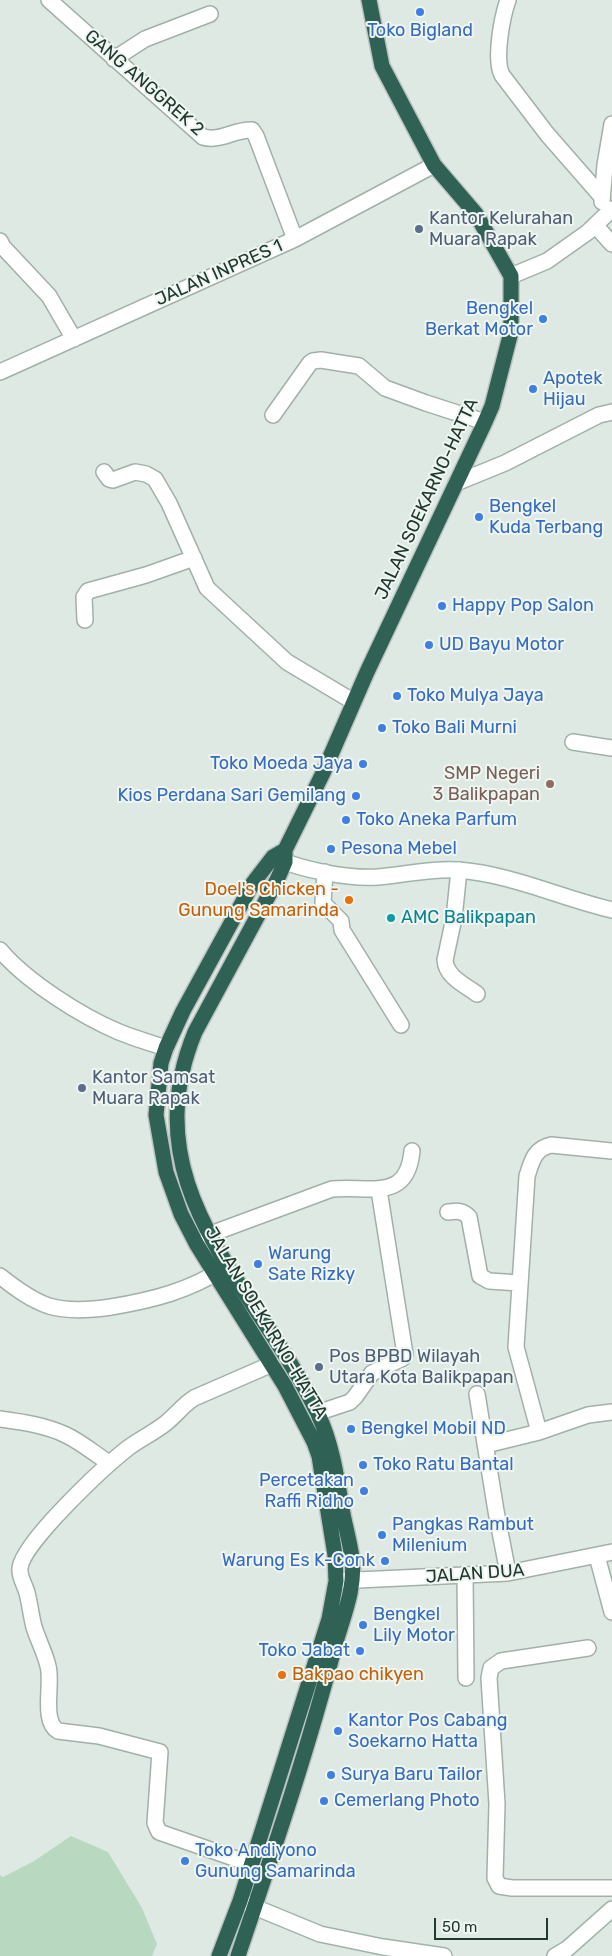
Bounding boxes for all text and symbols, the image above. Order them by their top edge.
marker: Toko Bigland [414,6,426,18]
place label: Toko Bigland [367,20,473,42]
street label: GANG ANGGREK 2 [80,25,208,141]
place label: Kantor Kelurahan Muara Rapak [429,208,573,250]
marker: Kantor Kelurahan Muara Rapak [413,223,425,235]
street label: JALAN INPRES 1 [152,235,286,311]
place label: Bengkel Berkat Motor [425,298,533,340]
marker: Bengkel Berkat Motor [537,313,549,325]
place label: Apotek Hijau [543,368,602,410]
marker: Apotek Hijau [527,383,539,395]
street label: JALAN SOEKARNO-HATTA [371,395,483,603]
place label: Bengkel Kuda Terbang [489,496,603,538]
marker: Bengkel Kuda Terbang [473,511,485,523]
place label: Happy Pop Salon [452,595,594,617]
marker: Happy Pop Salon [436,600,448,612]
place label: UD Bayu Motor [439,634,564,656]
marker: UD Bayu Motor [423,639,435,651]
place label: Toko Mulya Jaya [407,685,544,707]
marker: Toko Mulya Jaya [391,690,403,702]
place label: Toko Bali Murni [392,717,517,739]
marker: Toko Bali Murni [376,722,388,734]
place label: Toko Moeda Jaya [210,753,353,775]
marker: Toko Moeda Jaya [357,758,369,770]
place label: SMP Negeri 3 Balikpapan [433,763,540,806]
marker: SMP Negeri 3 Balikpapan [544,778,556,790]
place label: Kios Perdana Sari Gemilang [117,785,346,807]
marker: Kios Perdana Sari Gemilang [350,790,362,802]
place label: Toko Aneka Parfum [356,809,517,831]
marker: Toko Aneka Parfum [340,814,352,826]
place label: Pesona Mebel [341,838,457,860]
marker: Pesona Mebel [325,843,337,855]
place label: Doel's Chicken - Gunung Samarinda [178,879,339,922]
marker: Doel's Chicken - Gunung Samarinda [343,894,355,906]
place label: AMC Balikpapan [401,907,536,929]
marker: AMC Balikpapan [385,912,397,924]
place label: Kantor Samsat Muara Rapak [92,1067,215,1110]
marker: Kantor Samsat Muara Rapak [76,1082,88,1094]
street label: JALAN SOEKARNO-HATTA [200,1223,332,1423]
place label: Warung Sate Rizky [268,1243,355,1286]
marker: Warung Sate Rizky [252,1258,264,1270]
place label: Pos BPBD Wilayah Utara Kota Balikpapan [329,1346,514,1388]
marker: Pos BPBD Wilayah Utara Kota Balikpapan [313,1361,325,1373]
place label: Bengkel Mobil ND [361,1418,506,1440]
marker: Bengkel Mobil ND [345,1423,357,1435]
place label: Toko Ratu Bantal [373,1454,514,1476]
marker: Toko Ratu Bantal [357,1459,369,1471]
place label: Percetakan Raffi Ridho [259,1470,354,1512]
marker: Percetakan Raffi Ridho [358,1485,370,1497]
place label: Pangkas Rambut Milenium [392,1514,534,1556]
marker: Pangkas Rambut Milenium [376,1529,388,1541]
place label: Warung Es K-Conk [222,1550,375,1572]
marker: Warung Es K-Conk [379,1555,391,1567]
street label: JALAN DUA [425,1560,525,1588]
place label: Bengkel Lily Motor [373,1604,455,1646]
marker: Bengkel Lily Motor [357,1619,369,1631]
place label: Toko Jabat [259,1640,350,1662]
marker: Toko Jabat [354,1645,366,1657]
place label: Bakpao chikyen [292,1664,424,1686]
marker: Bakpao chikyen [276,1669,288,1681]
place label: Kantor Pos Cabang Soekarno Hatta [348,1710,508,1752]
marker: Kantor Pos Cabang Soekarno Hatta [332,1725,344,1737]
place label: Surya Baru Tailor [341,1764,482,1786]
marker: Surya Baru Tailor [325,1769,337,1781]
place label: Cemerlang Photo [334,1790,479,1812]
marker: Cemerlang Photo [318,1795,330,1807]
place label: Toko Andiyono Gunung Samarinda [195,1840,356,1882]
marker: Toko Andiyono Gunung Samarinda [179,1855,191,1867]
scale bar [437,1908,551,1940]
text: 50 m [442,1918,477,1936]

